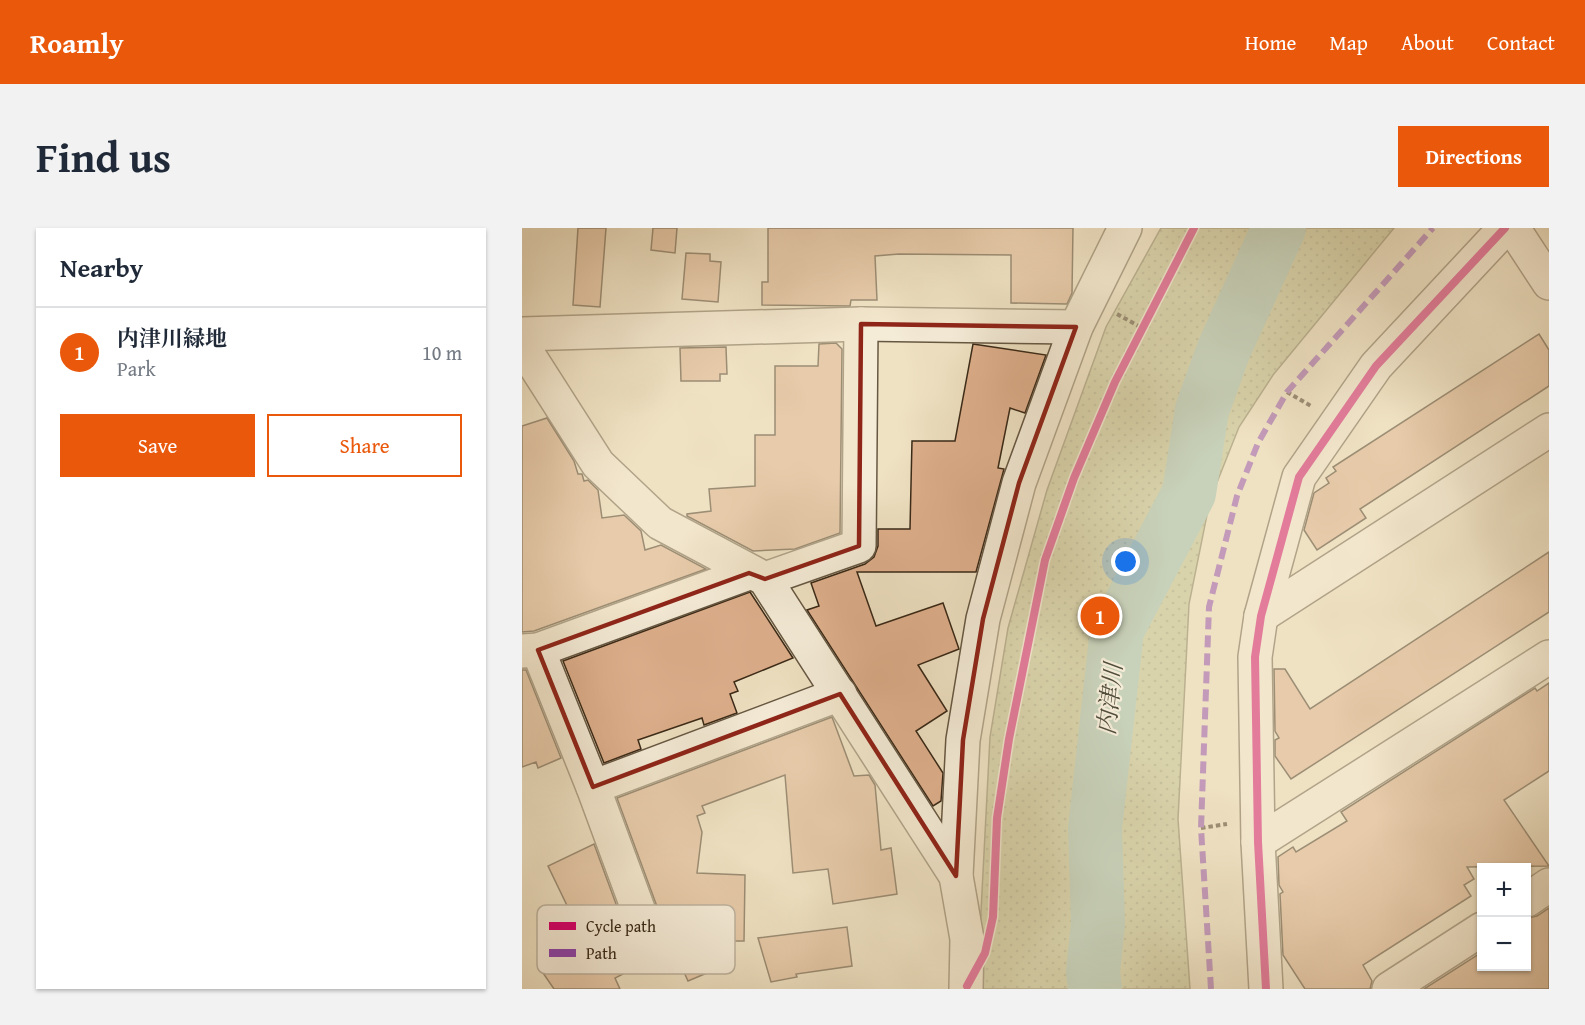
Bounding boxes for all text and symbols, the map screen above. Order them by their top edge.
text: Roamly [30,22,124,63]
text: Home [1245,27,1296,58]
text: Map [1329,27,1368,58]
text: About [1401,27,1454,58]
text: Contact [1487,27,1555,58]
text: Find us [36,126,171,187]
button: Directions [1398,126,1549,187]
text: Nearby [60,248,143,287]
text: 内津川緑地 [117,322,227,354]
text: 1 [74,338,85,367]
text: 10 m [422,338,462,367]
text: Park [117,354,156,383]
button: Save [60,414,255,477]
button: Share [267,414,462,477]
your location [1111,547,1140,576]
pin: 1 [1080,594,1120,638]
water label: 内津川 [1088,658,1131,737]
map controls [1477,863,1531,971]
button: + [1477,863,1531,917]
legend [537,905,735,974]
text: Cycle path [586,914,656,938]
button: − [1477,917,1531,971]
text: Path [586,941,617,965]

